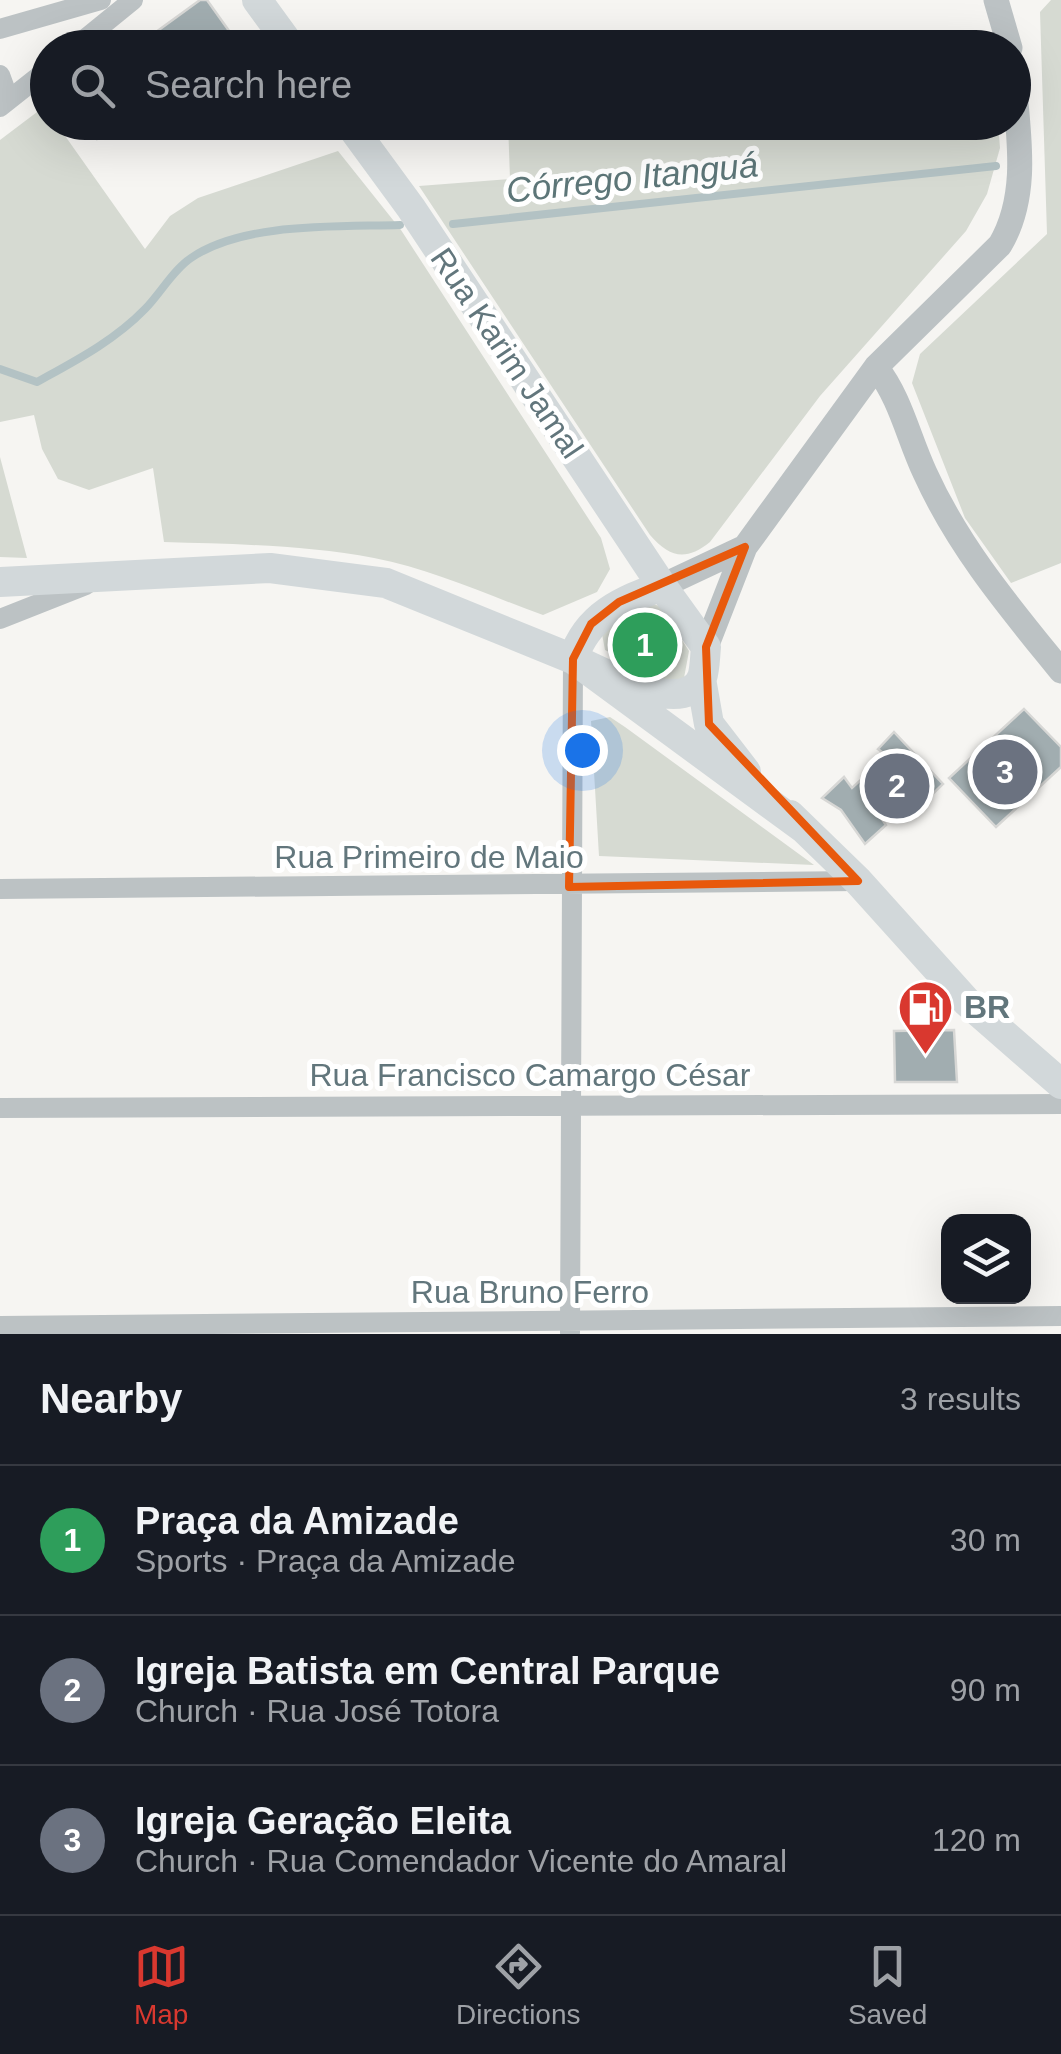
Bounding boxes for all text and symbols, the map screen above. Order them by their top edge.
search box [30,30,1031,140]
icon: search [65,58,120,113]
text: Search here [145,64,352,106]
water label: Córrego Itanguá [504,144,760,210]
street label: Rua Karim Jamal [423,241,591,465]
pin: 1 [612,608,678,682]
your location [557,725,608,776]
pin: 3 [972,734,1038,810]
pin: 2 [864,748,930,824]
street label: Rua Primeiro de Maio [274,839,584,875]
fuel station icon: BR [895,977,955,1056]
place label: BR [964,989,1010,1025]
street label: Rua Francisco Camargo César [309,1057,751,1093]
map controls [941,1214,1031,1304]
button: layers [941,1214,1031,1304]
street label: Rua Bruno Ferro [411,1274,649,1310]
text: Nearby [40,1375,182,1422]
text: 3 results [900,1381,1021,1417]
text: Praça da Amizade [135,1500,459,1542]
text: 1 [64,1522,81,1558]
text: 30 m [950,1522,1021,1558]
text: Sports · Praça da Amizade [135,1543,516,1579]
text: Igreja Batista em Central Parque [135,1650,720,1692]
text: 2 [64,1672,81,1708]
text: 90 m [950,1672,1021,1708]
text: Church · Rua José Totora [135,1693,499,1729]
text: Igreja Geração Eleita [135,1800,511,1842]
text: 3 [64,1822,81,1858]
text: 120 m [932,1822,1021,1858]
text: Church · Rua Comendador Vicente do Amaral [135,1843,787,1879]
tab: Map [134,1939,189,2031]
tab: Directions [456,1939,581,2031]
tab: Saved [848,1939,927,2031]

